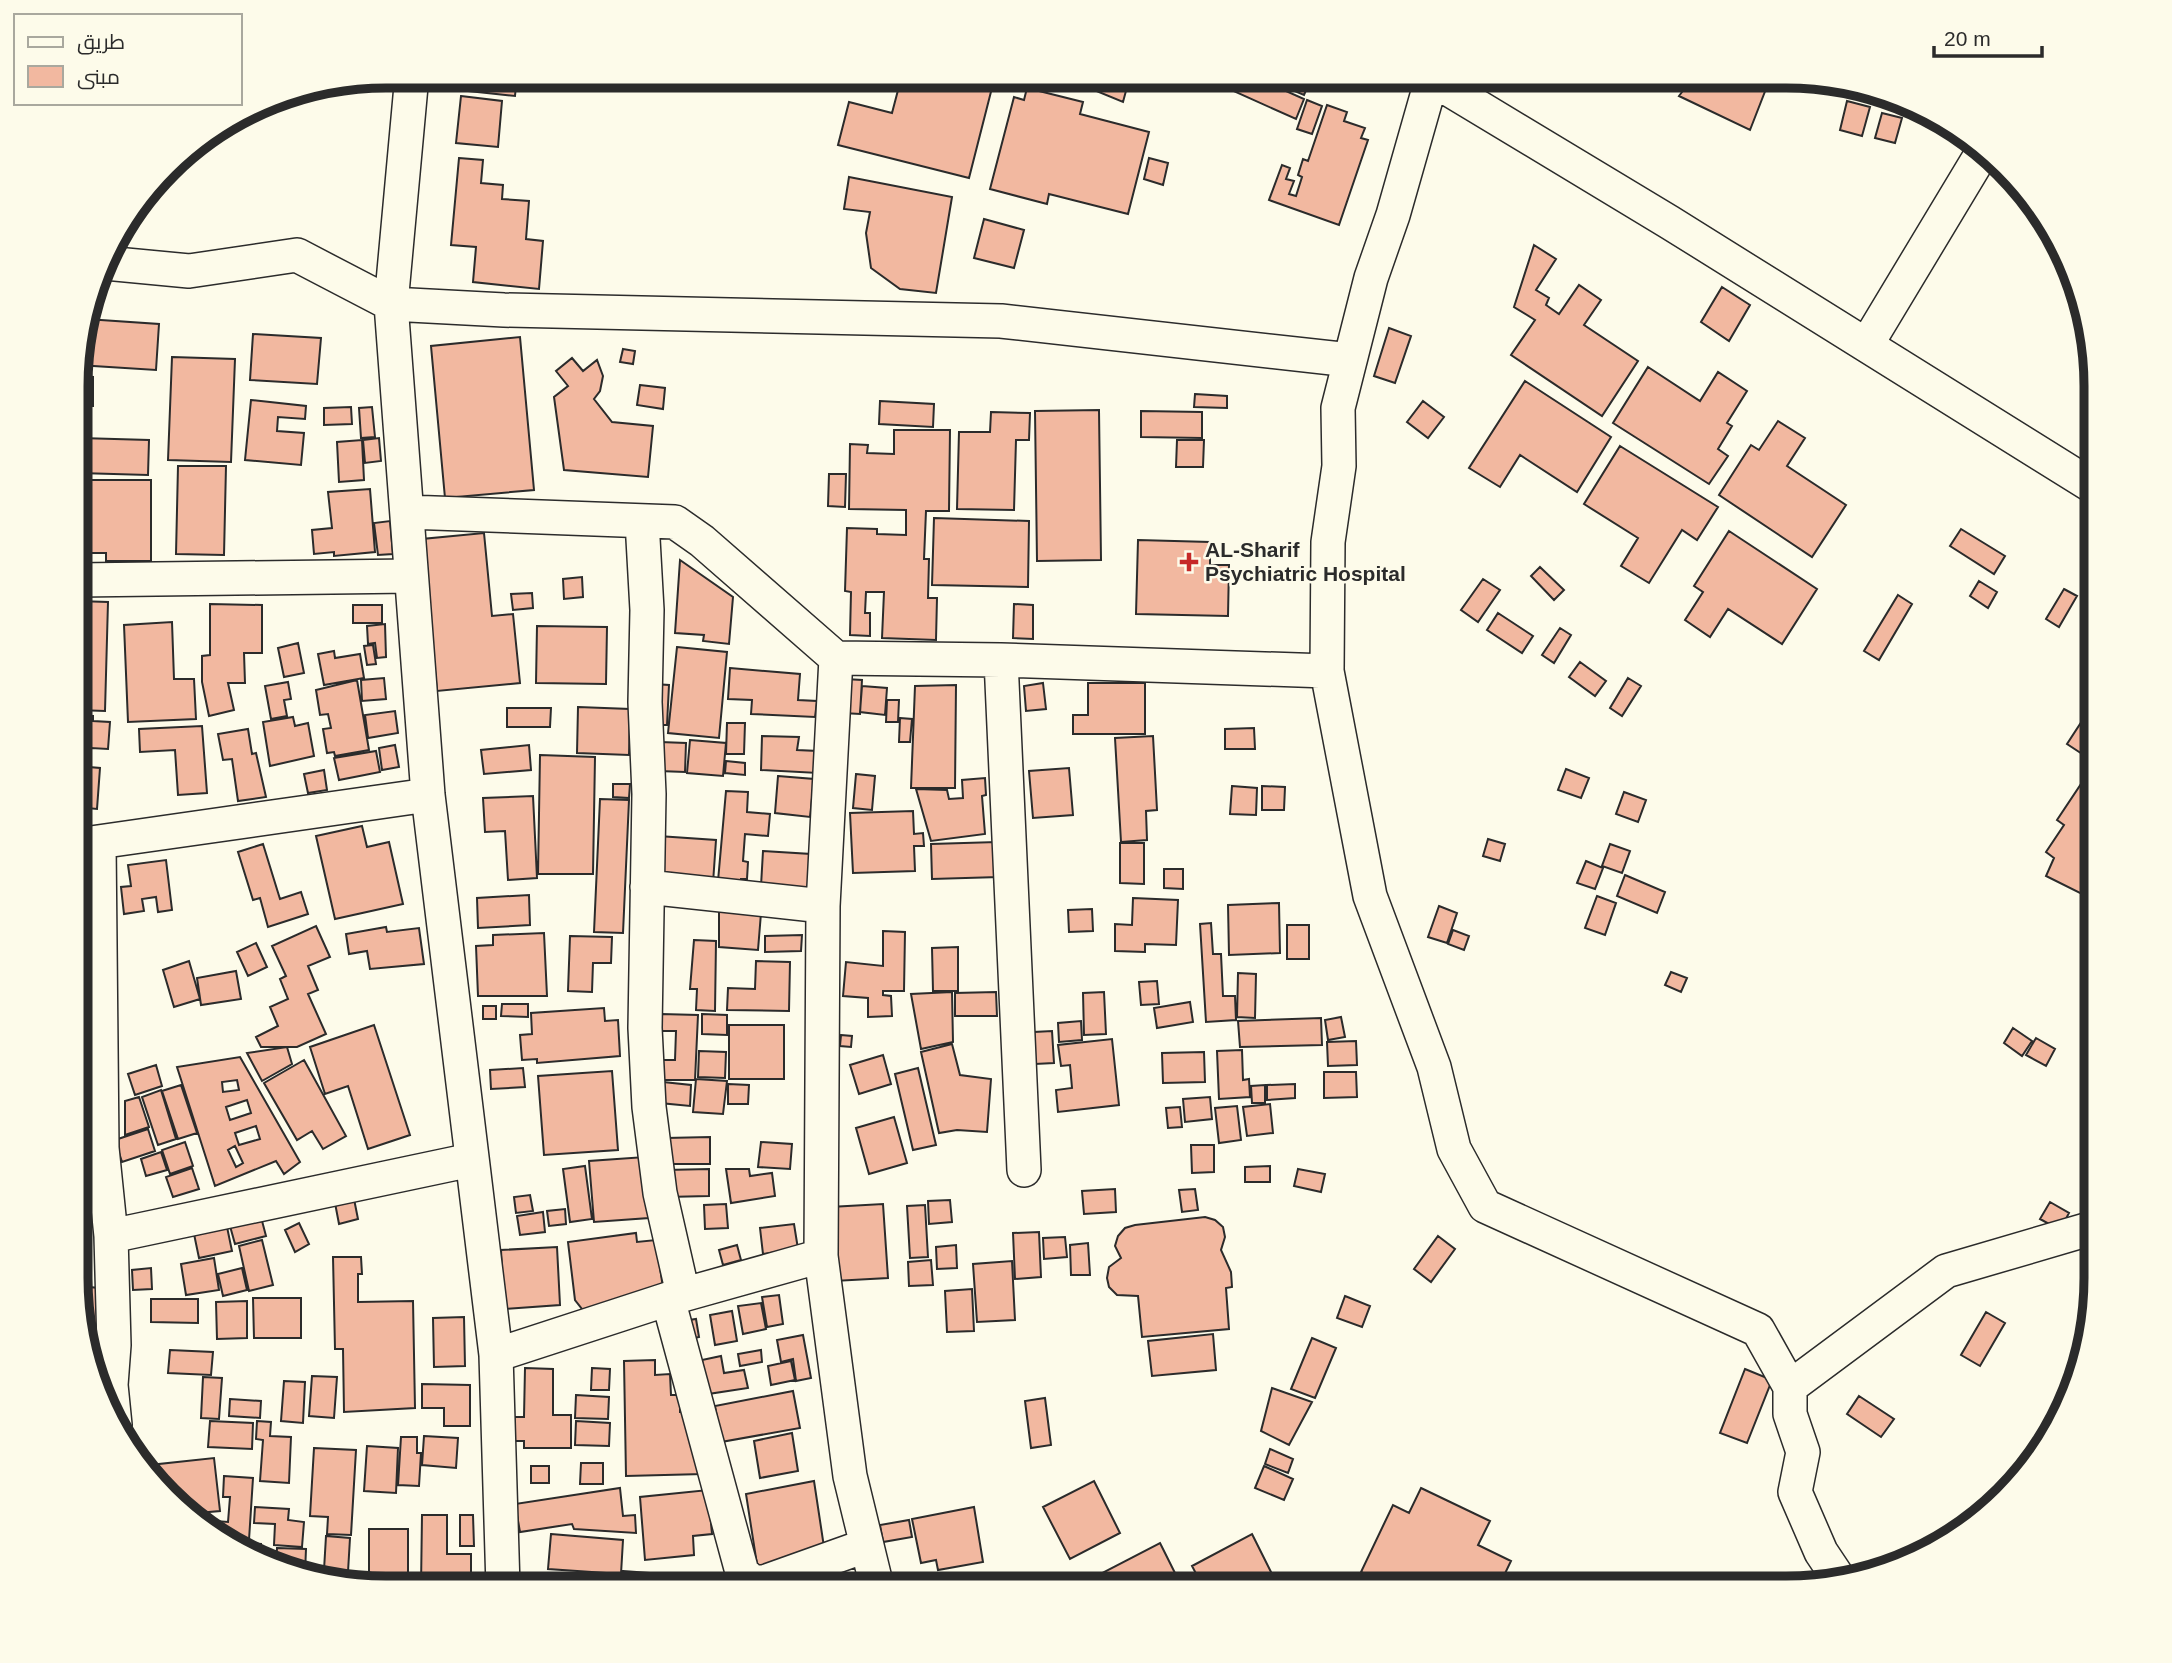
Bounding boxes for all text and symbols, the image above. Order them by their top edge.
legend [14,14,242,105]
scale bar [1934,14,2042,58]
text: 20 m [1944,27,1991,50]
text: طريق [77,30,125,55]
text: مبنى [77,65,120,90]
place label: AL-Sharif Psychiatric Hospital [1205,538,1406,585]
marker: AL-Sharif Psychiatric Hospital [1179,552,1199,572]

